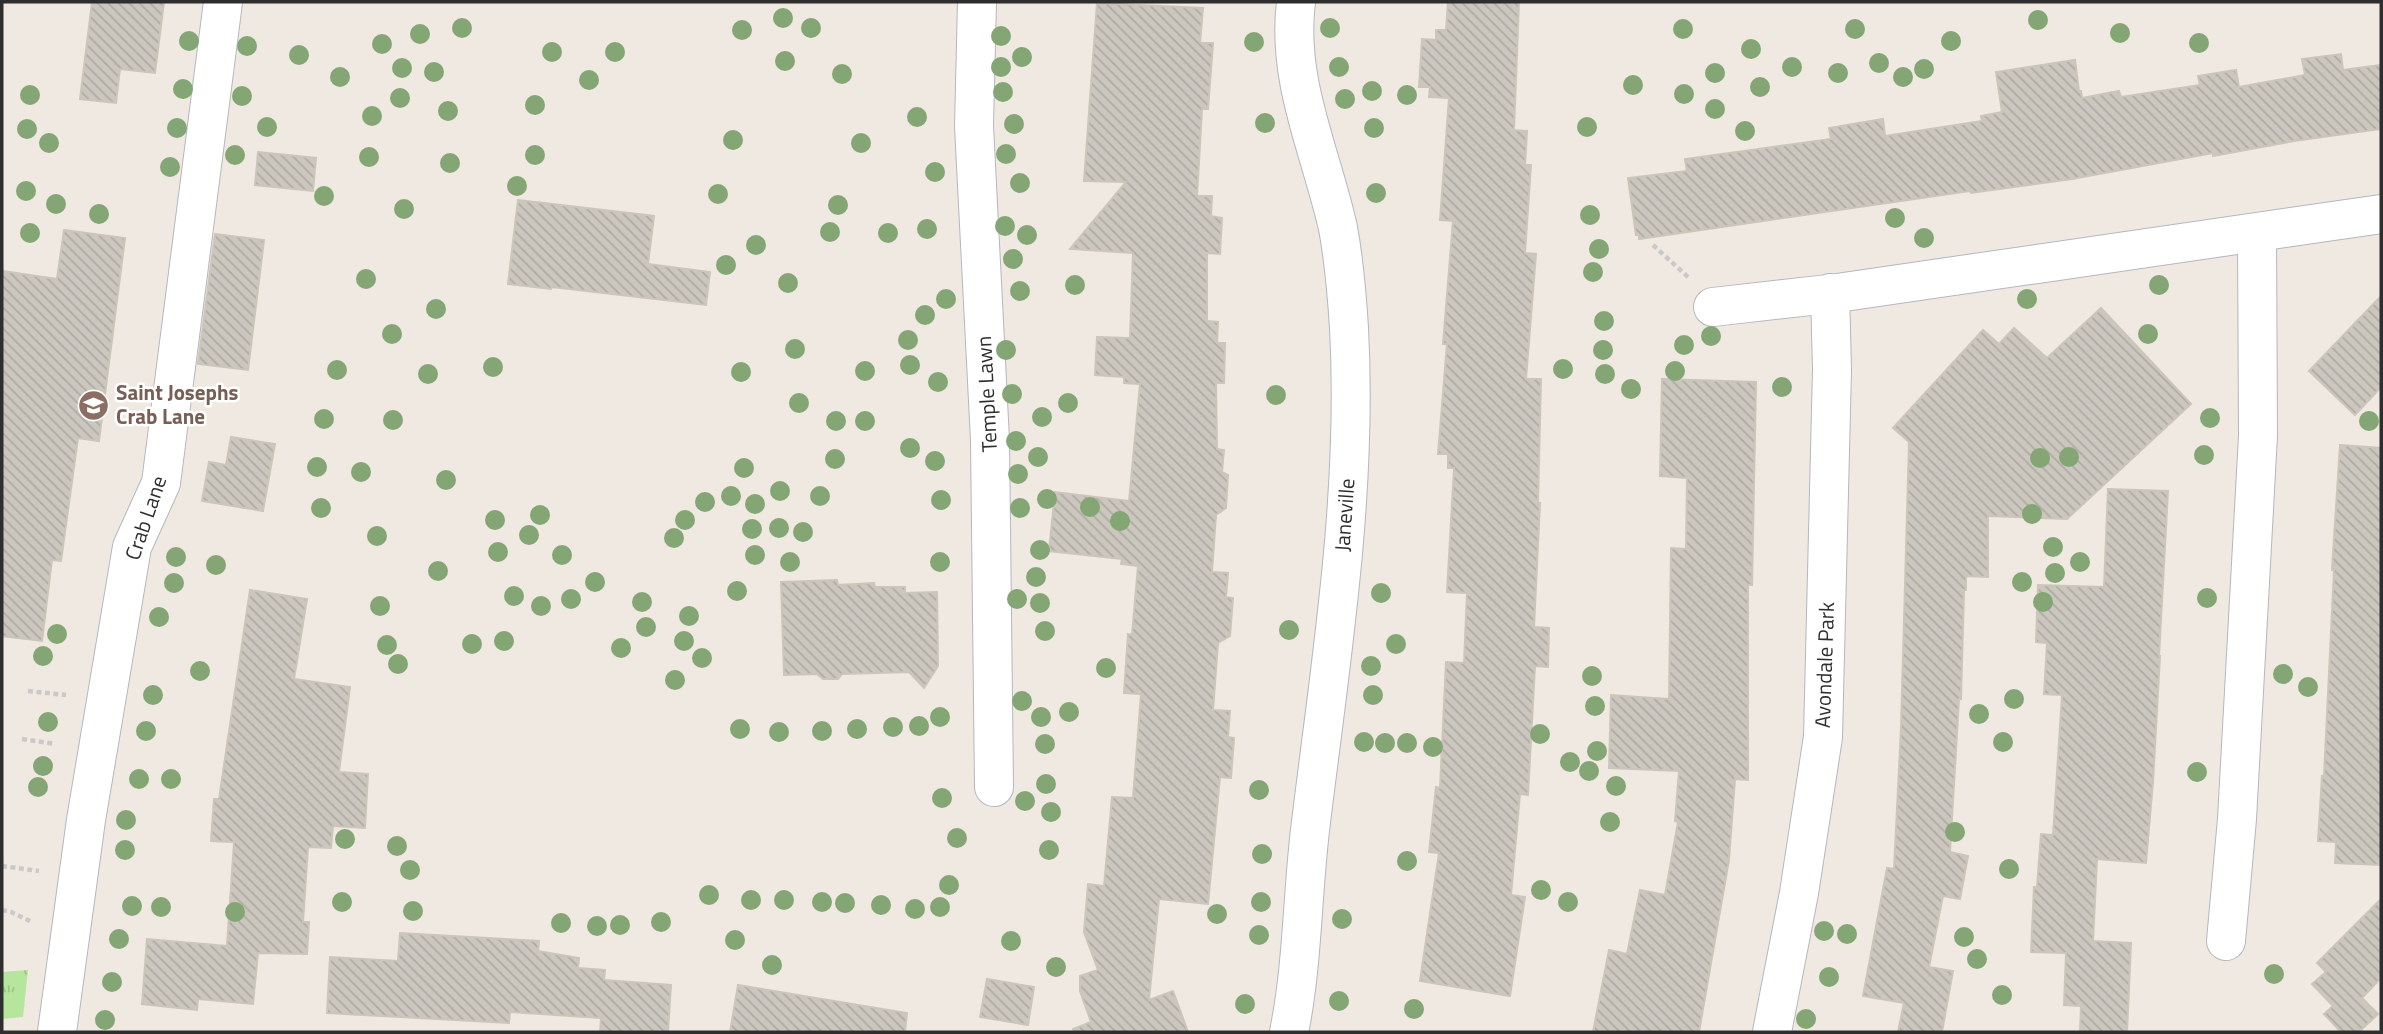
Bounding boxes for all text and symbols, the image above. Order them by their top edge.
street label: Temple Lawn [967,335,1005,453]
place label: Saint Josephs Crab Lane [116,376,239,432]
school or university icon: Saint Josephs Crab Lane [76,388,110,422]
street label: Crab Lane [116,471,174,564]
street label: Janeville [1325,477,1363,553]
street label: Avondale Park [1806,601,1842,729]

